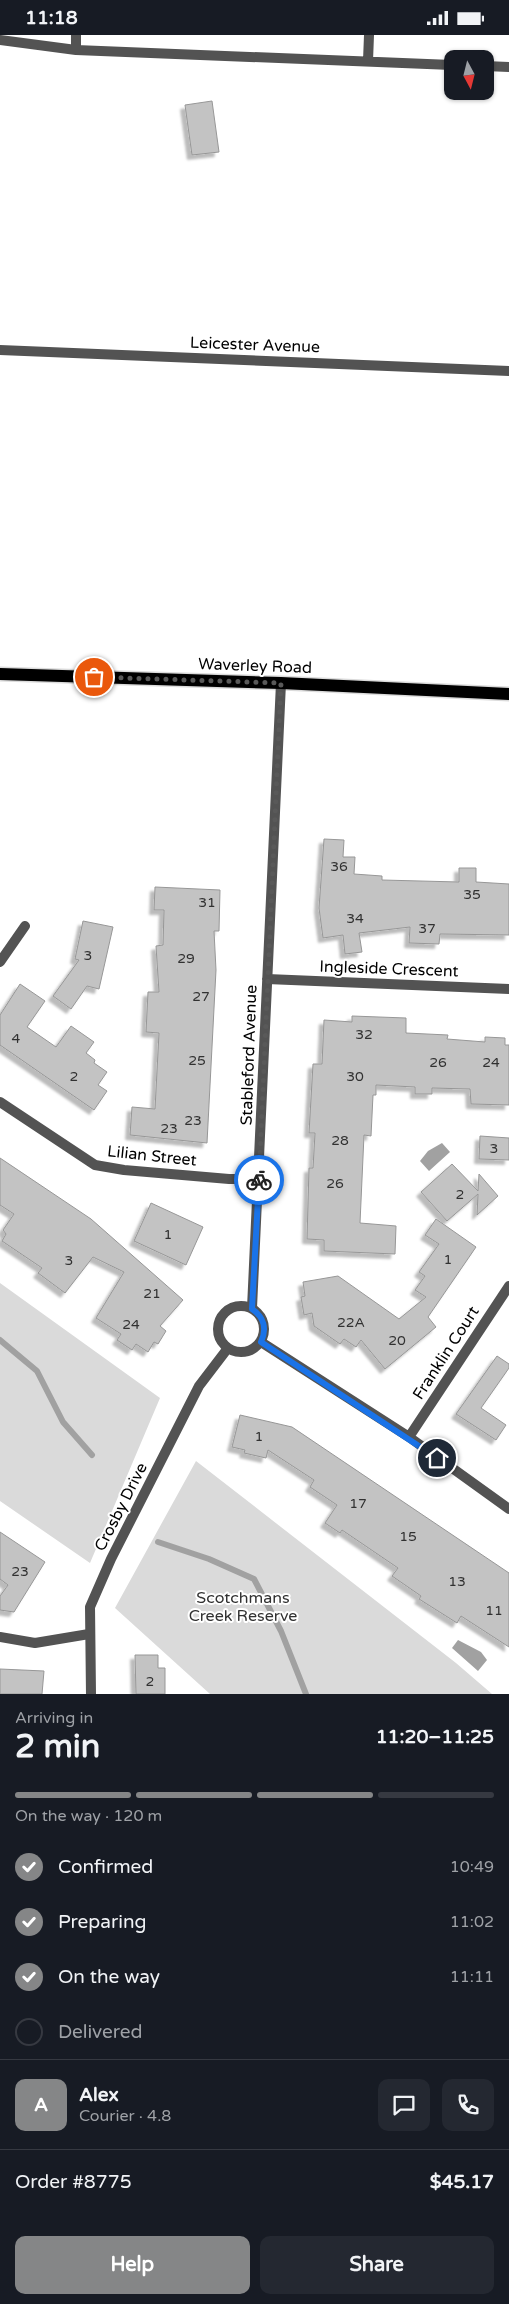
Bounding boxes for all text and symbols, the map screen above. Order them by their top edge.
text: 11:18 [25,7,78,29]
north arrow [444,50,494,100]
map controls [444,50,494,100]
street label: Leicester Avenue [190,333,320,357]
street label: Waverley Road [198,654,312,678]
pin [73,656,115,698]
icon: bag [80,663,108,691]
house number: 36 [330,858,348,875]
house number: 35 [463,886,481,903]
house number: 31 [198,894,216,911]
house number: 34 [346,910,364,927]
house number: 37 [418,920,436,937]
house number: 3 [84,947,92,964]
house number: 29 [177,950,195,967]
street label: Ingleside Crescent [319,957,459,981]
street label: Stableford Avenue [237,984,261,1126]
house number: 27 [192,988,210,1005]
house number: 32 [355,1026,373,1043]
house number: 4 [12,1030,21,1047]
house number: 25 [188,1052,206,1069]
house number: 26 [429,1054,447,1071]
house number: 24 [482,1054,500,1071]
house number: 2 [70,1068,78,1085]
house number: 30 [346,1068,364,1085]
house number: 23 [184,1112,202,1129]
house number: 23 [160,1120,178,1137]
house number: 28 [331,1132,349,1149]
house number: 3 [490,1140,498,1157]
street label: Lilian Street [106,1141,198,1171]
courier [234,1155,284,1205]
icon: bike [245,1166,273,1194]
house number: 26 [326,1175,344,1192]
house number: 2 [456,1186,464,1203]
house number: 1 [164,1226,172,1243]
house number: 1 [444,1251,452,1268]
house number: 3 [65,1252,73,1269]
house number: 21 [143,1285,161,1302]
street label: Franklin Court [408,1303,484,1403]
house number: 22A [337,1314,365,1331]
house number: 24 [122,1316,140,1333]
house number: 20 [388,1332,406,1349]
house number: 1 [255,1428,263,1445]
pin [416,1437,458,1479]
icon: home [423,1444,451,1472]
street label: Crosby Drive [90,1459,152,1555]
house number: 17 [349,1495,367,1512]
house number: 15 [399,1528,417,1545]
house number: 23 [11,1563,29,1580]
house number: 13 [448,1573,466,1590]
park label: Scotchmans Creek Reserve [189,1588,297,1626]
house number: 11 [485,1602,503,1619]
house number: 2 [146,1673,154,1690]
text: Arriving in [15,1708,93,1728]
text: 11:20–11:25 [376,1726,494,1748]
text: 2 min [15,1728,100,1766]
text: On the way · 120 m [15,1806,162,1826]
icon: check [15,1853,43,1881]
text: Confirmed [58,1856,153,1878]
text: 10:49 [450,1857,494,1877]
icon: check [15,1908,43,1936]
text: Preparing [58,1911,147,1933]
text: 11:02 [450,1912,494,1932]
icon: check [15,1963,43,1991]
text: On the way [58,1966,160,1988]
text: 11:11 [450,1967,494,1987]
text: Delivered [58,2021,143,2043]
button: chat [378,2079,430,2131]
button: phone [442,2079,494,2131]
text: Alex [79,2084,119,2106]
text: A [34,2094,48,2116]
text: Courier · 4.8 [79,2106,171,2126]
text: Order #8775 [15,2171,132,2193]
text: $45.17 [430,2171,494,2193]
button: Help [15,2236,250,2294]
button: Share [260,2236,494,2294]

